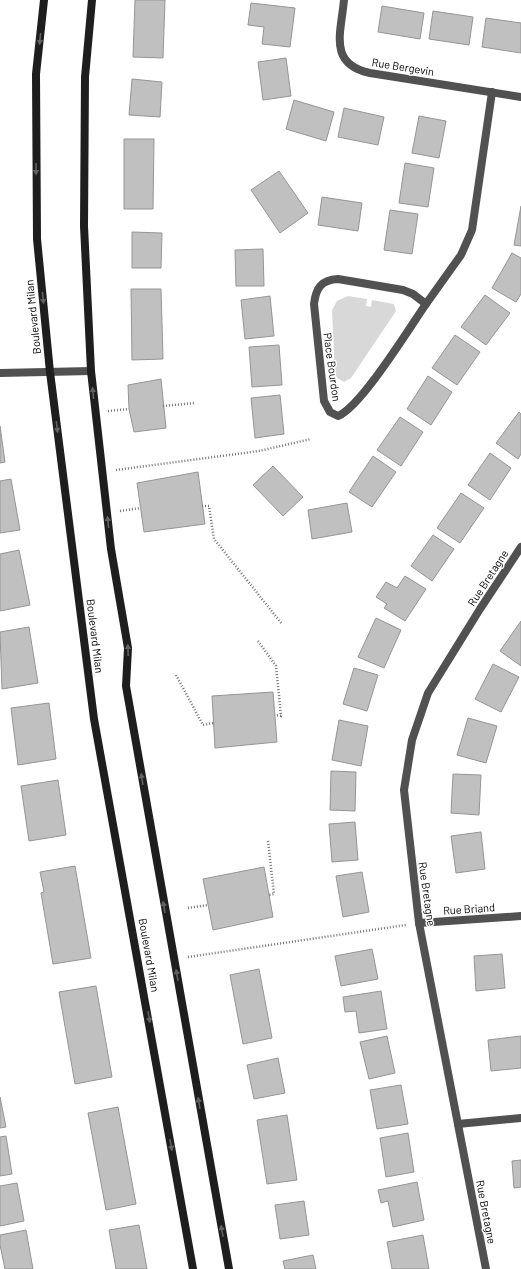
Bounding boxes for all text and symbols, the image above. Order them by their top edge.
one-way arrow [37,33,43,45]
street label: Rue Bergevin [371,55,435,78]
one-way arrow [33,163,39,176]
street label: Boulevard Milan [22,279,43,355]
one-way arrow [39,292,46,304]
street label: Place Bourdon [321,332,344,402]
one-way arrow [90,387,96,399]
one-way arrow [54,421,60,434]
one-way arrow [104,516,111,528]
street label: Rue Bretagne [465,547,511,608]
street label: Boulevard Milan [84,598,107,674]
one-way arrow [124,644,131,656]
one-way arrow [139,773,145,785]
street label: Rue Bretagne [417,861,438,927]
street label: Rue Briand [443,900,495,917]
one-way arrow [161,901,167,913]
street label: Boulevard Milan [137,917,162,993]
one-way arrow [173,969,179,981]
one-way arrow [146,1011,152,1023]
one-way arrow [196,1097,202,1109]
one-way arrow [168,1139,174,1151]
street label: Rue Bretagne [474,1179,499,1245]
one-way arrow [219,1224,225,1237]

